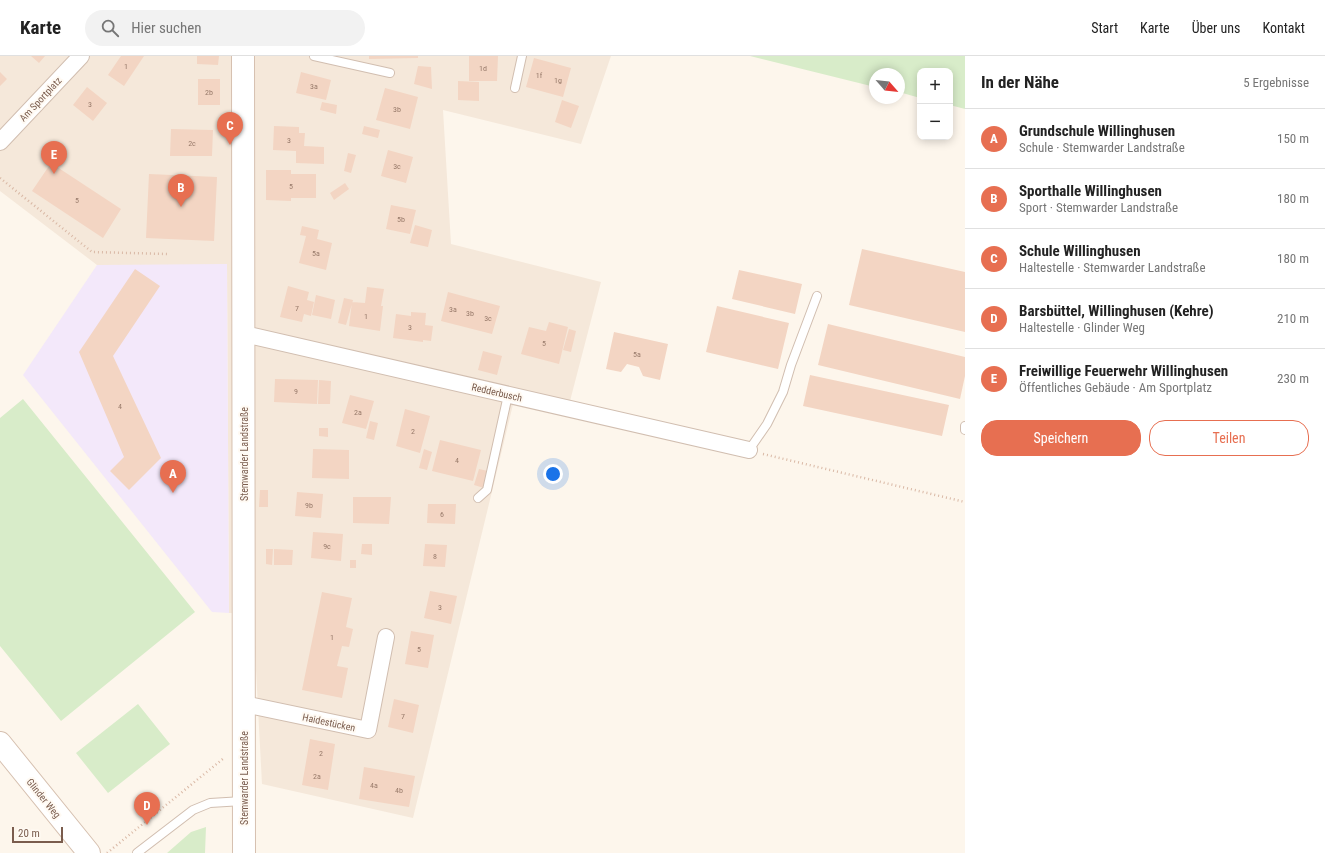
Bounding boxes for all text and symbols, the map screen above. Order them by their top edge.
search box [85,10,365,46]
text: Karte [20,16,61,39]
icon: search [99,17,121,39]
text: Hier suchen [131,19,202,37]
text: Start [1091,20,1118,36]
text: Karte [1140,20,1170,36]
text: Über uns [1192,20,1240,36]
text: Kontakt [1262,20,1305,36]
house number: 1 [124,62,128,71]
house number: 1d [479,64,487,73]
north arrow [869,68,905,104]
map controls [917,68,953,140]
button: + [917,68,953,104]
house number: 1f [536,71,543,80]
text: In der Nähe [981,72,1059,92]
street label: Am Sportplatz [17,75,64,124]
text: 5 Ergebnisse [1243,75,1309,90]
house number: 1g [554,76,562,85]
house number: 3a [310,82,318,91]
house number: 2b [205,88,213,97]
house number: 3 [88,100,92,109]
button: − [917,104,953,140]
house number: 3b [393,105,401,114]
pin: C [217,112,243,145]
text: Grundschule Willinghusen [1019,122,1175,140]
text: A [990,131,998,146]
text: 150 m [1277,131,1309,146]
house number: 3 [287,136,291,145]
house number: 2c [188,139,196,148]
text: Schule · Stemwarder Landstraße [1019,140,1185,155]
pin: E [41,141,67,174]
house number: 3c [393,162,401,171]
pin: B [168,174,194,207]
house number: 5 [289,182,293,191]
text: Sporthalle Willinghusen [1019,182,1162,200]
text: B [990,191,998,206]
text: 180 m [1277,191,1309,206]
house number: 5 [75,196,79,205]
text: Sport · Stemwarder Landstraße [1019,200,1178,215]
house number: 5b [397,215,405,224]
text: Schule Willinghusen [1019,242,1141,260]
house number: 5a [312,249,320,258]
text: C [990,251,998,266]
text: 180 m [1277,251,1309,266]
text: Haltestelle · Stemwarder Landstraße [1019,260,1206,275]
text: Barsbüttel, Willinghusen (Kehre) [1019,302,1214,320]
house number: 7 [295,304,299,313]
house number: 3a [449,305,457,314]
house number: 3b [466,309,474,318]
text: D [990,311,998,326]
text: 210 m [1277,311,1309,326]
house number: 1 [364,312,368,321]
house number: 3c [484,314,492,323]
text: Haltestelle · Glinder Weg [1019,320,1145,335]
house number: 3 [408,323,412,332]
house number: 5 [542,339,546,348]
house number: 5a [633,350,641,359]
text: Freiwillige Feuerwehr Willinghusen [1019,362,1228,380]
text: E [991,371,997,386]
text: 230 m [1277,371,1309,386]
text: Öffentliches Gebäude · Am Sportplatz [1019,380,1212,395]
street label: Redderbusch [471,381,523,404]
house number: 9 [294,387,298,396]
house number: 4 [118,402,122,411]
street label: Stemwarder Landstraße [239,407,250,501]
house number: 2a [354,408,362,417]
button: Speichern [981,420,1141,456]
button: Teilen [1149,420,1309,456]
house number: 2 [411,427,415,436]
house number: 4 [455,456,459,465]
pin: A [160,460,186,493]
your location [543,464,563,484]
house number: 9b [305,501,313,510]
house number: 6 [440,510,444,519]
house number: 9c [323,542,331,551]
house number: 8 [433,552,437,561]
house number: 3 [438,603,442,612]
house number: 1 [330,633,334,642]
house number: 5 [417,645,421,654]
street label: Haidestücken [301,712,357,733]
house number: 7 [401,712,405,721]
street label: Stemwarder Landstraße [239,731,250,825]
house number: 2 [319,749,323,758]
house number: 2a [313,772,321,781]
street label: Glinder Weg [24,776,63,820]
house number: 4a [370,781,378,790]
house number: 4b [395,786,403,795]
pin: D [134,792,160,825]
scale bar [12,825,63,844]
text: 20 m [18,827,40,840]

